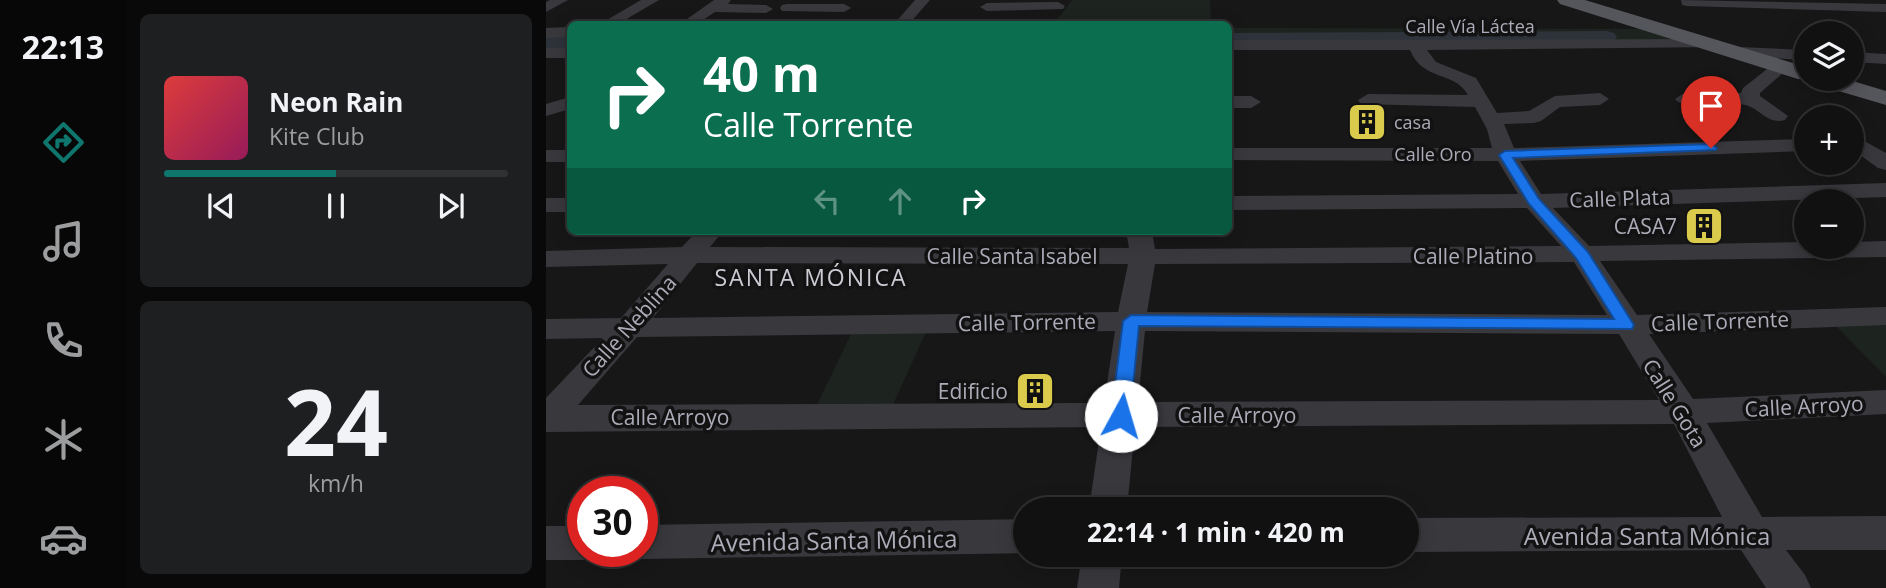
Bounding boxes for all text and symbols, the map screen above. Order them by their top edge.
street label: Calle Vía Láctea [1405,14,1535,38]
map controls [1794,21,1864,259]
button: layers [1794,21,1864,91]
text: 22:13 [22,25,104,68]
text: 40 m [703,40,820,106]
icon: right [588,49,679,140]
pin [1681,76,1741,148]
text: Neon Rain [269,84,403,120]
icon: arrive [1692,87,1730,125]
building icon: casa [1346,101,1388,143]
text: Calle Torrente [703,103,913,146]
button: + [1794,105,1864,175]
place label: casa [1394,110,1431,134]
icon: directions [39,118,88,167]
text: Kite Club [269,120,364,152]
street label: Calle Oro [1394,142,1472,166]
icon: left [808,182,846,220]
icon: ahead [881,182,919,220]
icon: right [954,182,992,220]
street label: Calle Plata [1569,182,1671,214]
icon: previous [202,187,240,225]
icon: pause [317,187,355,225]
icon: next [432,187,470,225]
button: − [1794,189,1864,259]
building icon: CASA7 [1683,205,1725,247]
place label: CASA7 [1614,212,1677,240]
icon: music [39,217,88,266]
street label: Calle Santa Isabel [927,242,1097,270]
street label: Calle Platino [1413,242,1533,270]
district label: SANTA MÓNICA [714,261,908,293]
street label: Calle Neblina [576,269,682,383]
street label: Calle Torrente [1651,305,1789,337]
street label: Calle Torrente [958,307,1096,337]
icon: phone [39,316,88,365]
street label: Calle Gota [1637,353,1713,453]
text: 24 [284,359,388,483]
building icon: Edificio [1014,370,1056,412]
place label: Edificio [938,377,1008,405]
position arrow [1084,379,1158,453]
street label: Calle Arroyo [1744,389,1864,423]
street label: Calle Arroyo [1178,401,1296,429]
street label: Calle Arroyo [611,403,729,431]
icon: climate [39,415,88,464]
text: km/h [308,467,364,499]
speed limit sign: 30 [567,476,658,567]
icon: car [39,514,88,563]
text: 22:14 · 1 min · 420 m [1087,514,1345,550]
street label: Avenida Santa Mónica [1524,519,1770,552]
street label: Avenida Santa Mónica [710,521,958,559]

